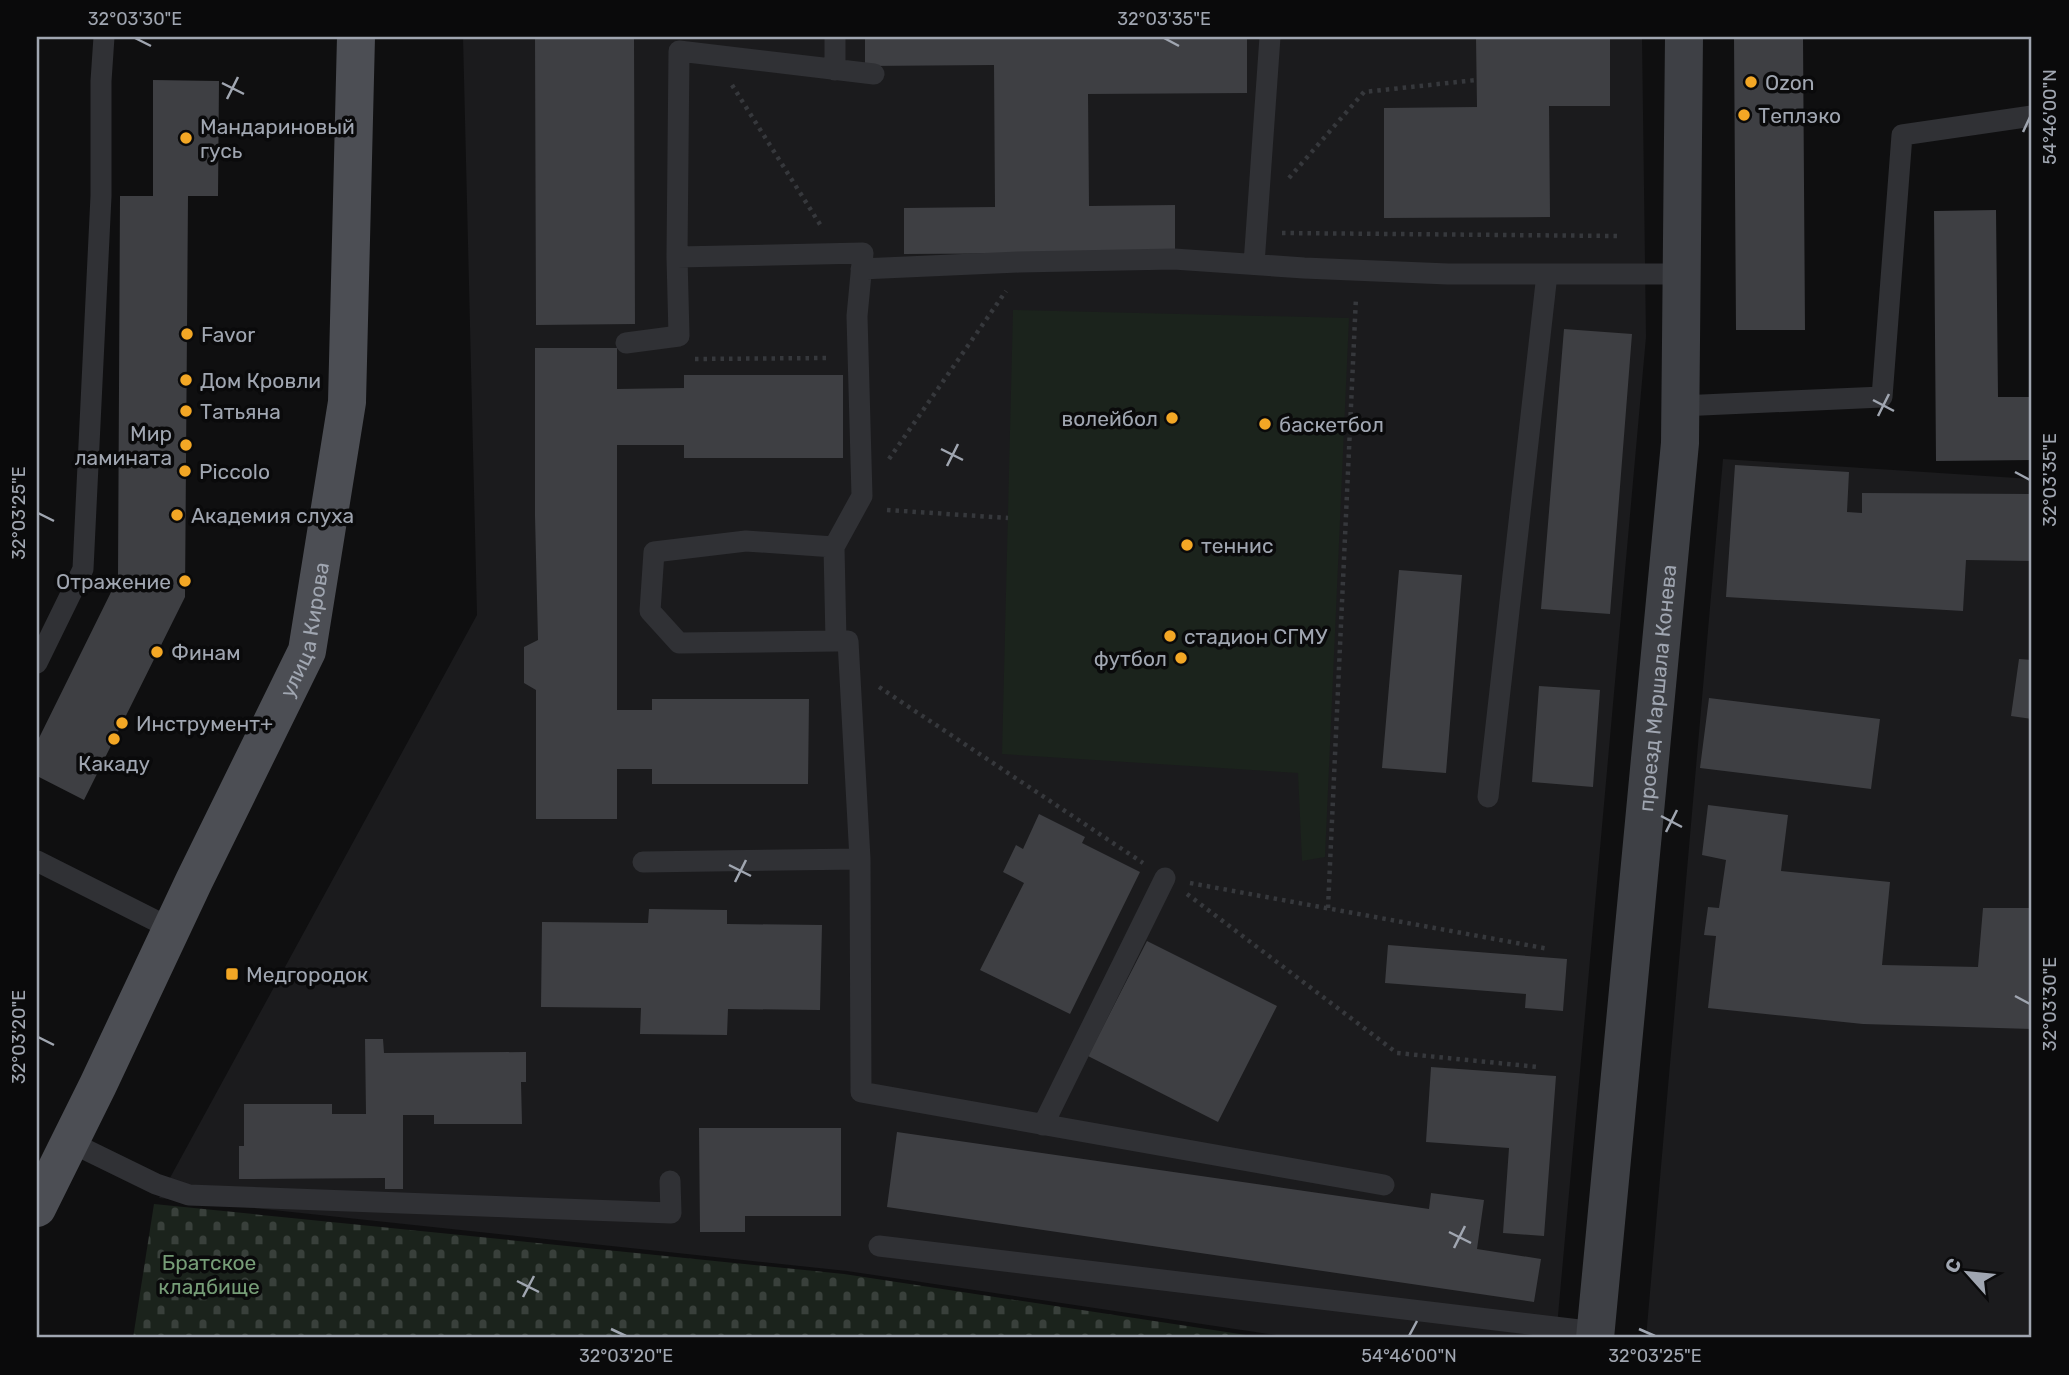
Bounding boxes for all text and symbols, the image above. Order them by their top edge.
text: 32°03'30"E [88,8,182,30]
text: 32°03'35"E [1117,8,1211,30]
text: 54°46'00"N [2039,69,2061,165]
place label: Ozon [1765,70,1815,95]
marker: Ozon [1743,74,1759,90]
place label: Теплэко [1758,103,1841,128]
marker: Теплэко [1736,107,1752,123]
place label: Мандариновый гусь [200,114,355,163]
marker: Мандариновый гусь [178,130,194,146]
place label: Favor [201,322,255,347]
marker: Favor [179,326,195,342]
place label: Дом Кровли [200,368,321,393]
marker: Дом Кровли [178,372,194,388]
place label: Татьяна [200,399,281,424]
marker: Татьяна [178,403,194,419]
place label: волейбол [1061,406,1158,431]
marker: волейбол [1164,410,1180,426]
place label: баскетбол [1279,412,1384,437]
marker: баскетбол [1257,416,1273,432]
place label: Мир ламината [74,421,172,470]
text: 32°03'35"E [2039,433,2061,527]
marker: Мир ламината [178,437,194,453]
place label: Piccolo [199,459,270,484]
marker: Piccolo [177,463,193,479]
text: 32°03'25"E [8,466,30,560]
place label: Академия слуха [191,503,354,528]
marker: Академия слуха [169,507,185,523]
place label: теннис [1201,533,1273,558]
marker: теннис [1179,537,1195,553]
street label: улица Кирова [274,560,334,701]
street label: проезд Маршала Конева [1633,563,1681,813]
place label: Отражение [56,569,171,594]
marker: Отражение [177,573,193,589]
place label: стадион СГМУ [1184,624,1328,649]
marker: стадион СГМУ [1162,628,1178,644]
place label: Финам [171,640,240,665]
marker: Финам [149,644,165,660]
place label: футбол [1094,646,1167,671]
marker: футбол [1173,650,1189,666]
place label: Инструмент+ [136,711,273,736]
marker: Инструмент+ [114,715,130,731]
marker: Какаду [106,731,122,747]
place label: Какаду [78,751,150,776]
text: 32°03'30"E [2039,957,2061,1051]
place label: Медгородок [246,962,368,987]
marker: Медгородок [224,966,240,982]
text: 32°03'20"E [8,990,30,1084]
north arrow [1932,1238,2002,1308]
park label: Братское кладбище [158,1250,260,1299]
text: С [1940,1254,1967,1277]
text: 32°03'20"E [579,1345,673,1367]
text: 54°46'00"N [1361,1345,1457,1367]
text: 32°03'25"E [1608,1345,1702,1367]

